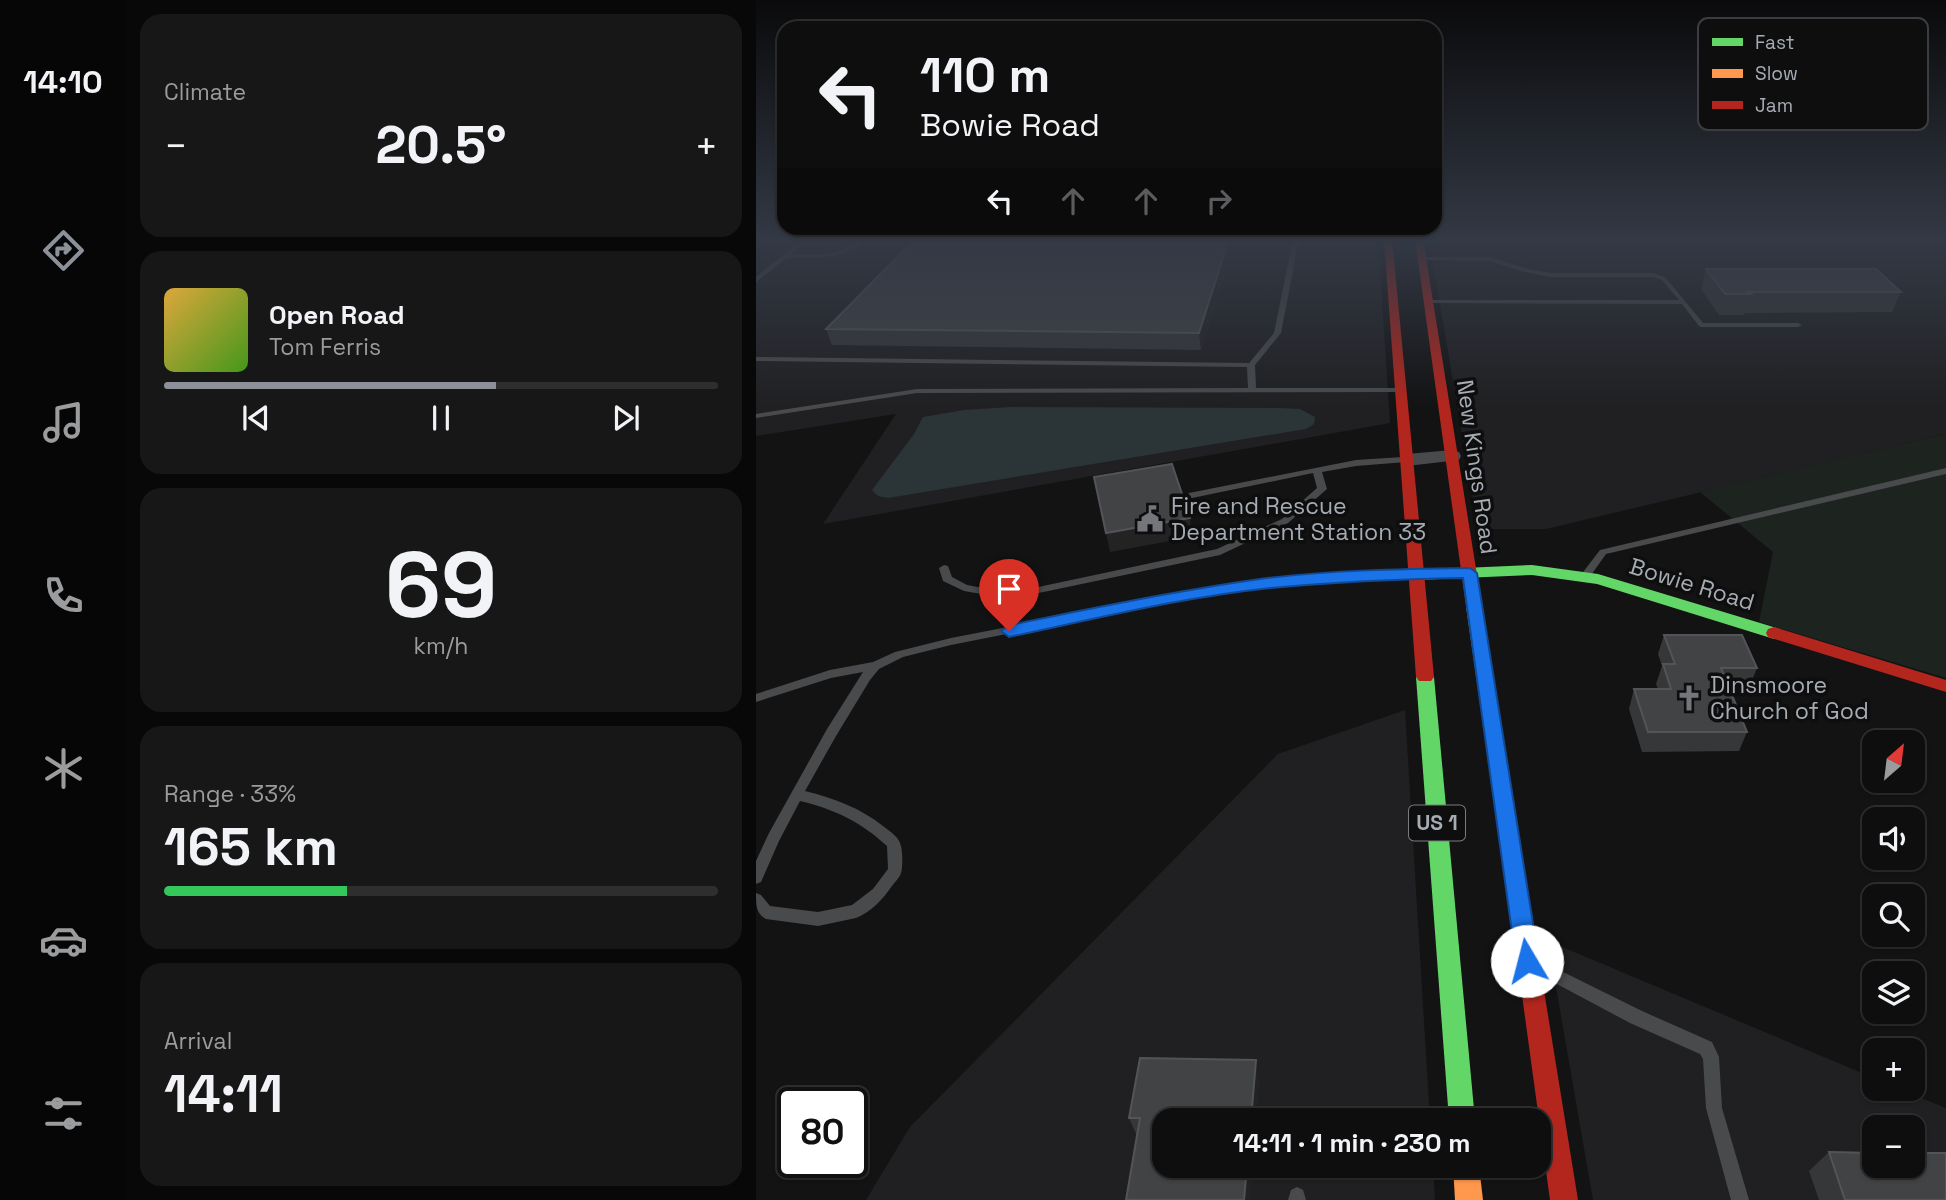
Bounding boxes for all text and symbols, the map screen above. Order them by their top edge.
legend [1698,18,1928,130]
text: Fast [1755,30,1795,55]
text: 110 m [920,44,1050,106]
icon: left [805,49,896,140]
text: Slow [1755,61,1798,86]
text: 14:10 [23,62,103,102]
text: Climate [164,77,246,107]
text: Jam [1755,93,1793,118]
text: Bowie Road [920,105,1100,145]
text: 20.5° [375,112,507,178]
text: − [164,122,188,170]
text: + [694,122,718,170]
icon: left [981,182,1019,220]
icon: ahead [1054,182,1092,220]
icon: ahead [1127,182,1165,220]
icon: right [1200,182,1238,220]
icon: directions [39,226,88,275]
text: Open Road [269,298,405,332]
text: Tom Ferris [269,332,381,362]
street label: New Kings Road [1450,378,1504,556]
icon: music [39,398,88,447]
icon: previous [237,399,275,437]
icon: pause [422,399,460,437]
icon: next [607,399,645,437]
place label: Fire and Rescue Department Station 33 [1171,491,1426,547]
public building icon: Fire and Rescue Department Station 33 [1135,504,1165,534]
text: 69 [385,527,497,644]
street label: Bowie Road [1626,551,1758,617]
pin [979,559,1039,631]
icon: arrive [990,570,1028,608]
icon: phone [39,571,88,620]
text: km/h [414,631,468,661]
place label: Dinsmoore Church of God [1710,670,1869,726]
church icon: Dinsmoore Church of God [1674,683,1704,713]
north arrow [1862,730,1925,793]
map controls [1862,730,1925,1178]
icon: climate [39,744,88,793]
text: Range · 33% [164,779,296,809]
road number: US 1 [1409,806,1465,840]
button: sound [1862,807,1925,870]
text: 165 km [164,814,338,880]
button: search [1862,884,1925,947]
icon: car [39,916,88,965]
position arrow [1490,924,1564,998]
button: layers [1862,961,1925,1024]
text: Arrival [164,1026,232,1056]
button: + [1862,1038,1925,1101]
text: 14:11 [164,1061,283,1127]
speed limit sign: 80 [777,1087,868,1178]
icon: filters [39,1089,88,1138]
button: − [1862,1115,1925,1178]
text: 14:11 · 1 min · 230 m [1233,1126,1470,1160]

